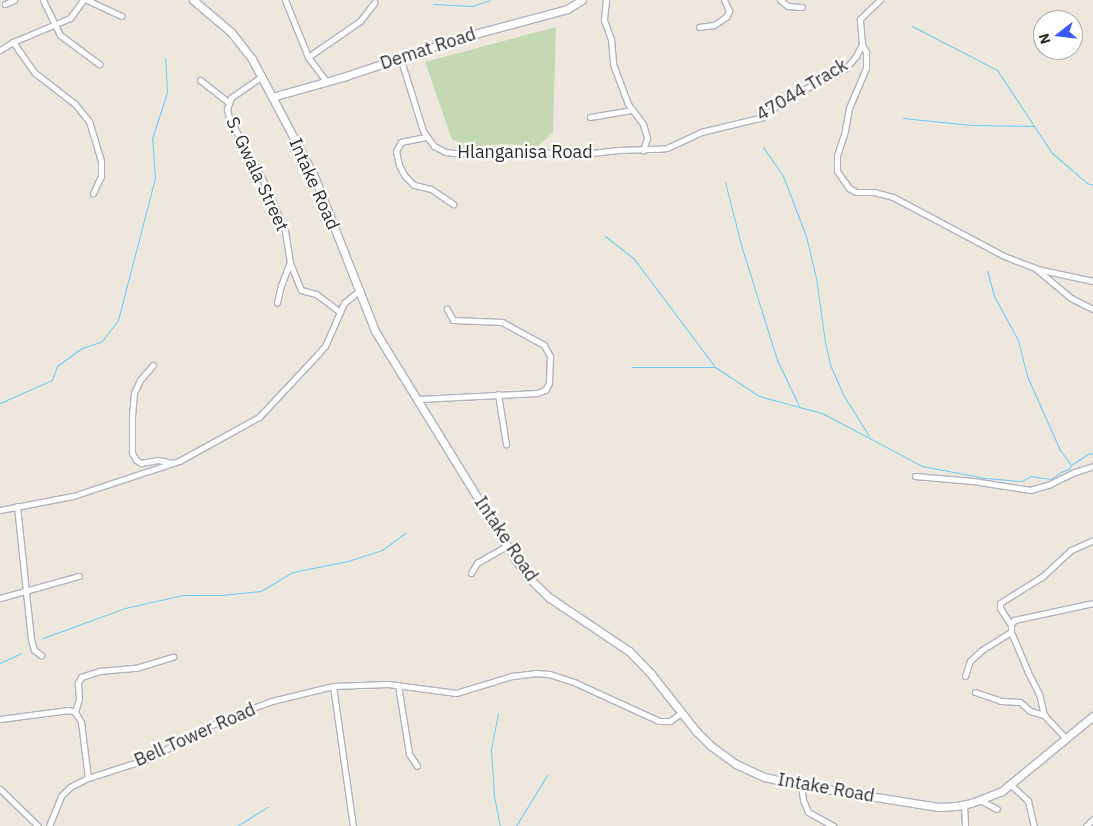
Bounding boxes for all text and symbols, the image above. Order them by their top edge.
north arrow [1033,10,1083,60]
street label: Demat Road [377,23,479,75]
text: N [1034,32,1055,46]
street label: 47044 Track [753,54,851,126]
street label: S. Gwala Street [221,113,293,235]
street label: Intake Road [284,135,344,233]
street label: Hlanganisa Road [457,141,593,163]
street label: Intake Road [470,492,542,586]
street label: Bell Tower Road [131,699,259,771]
street label: Intake Road [776,769,876,807]

